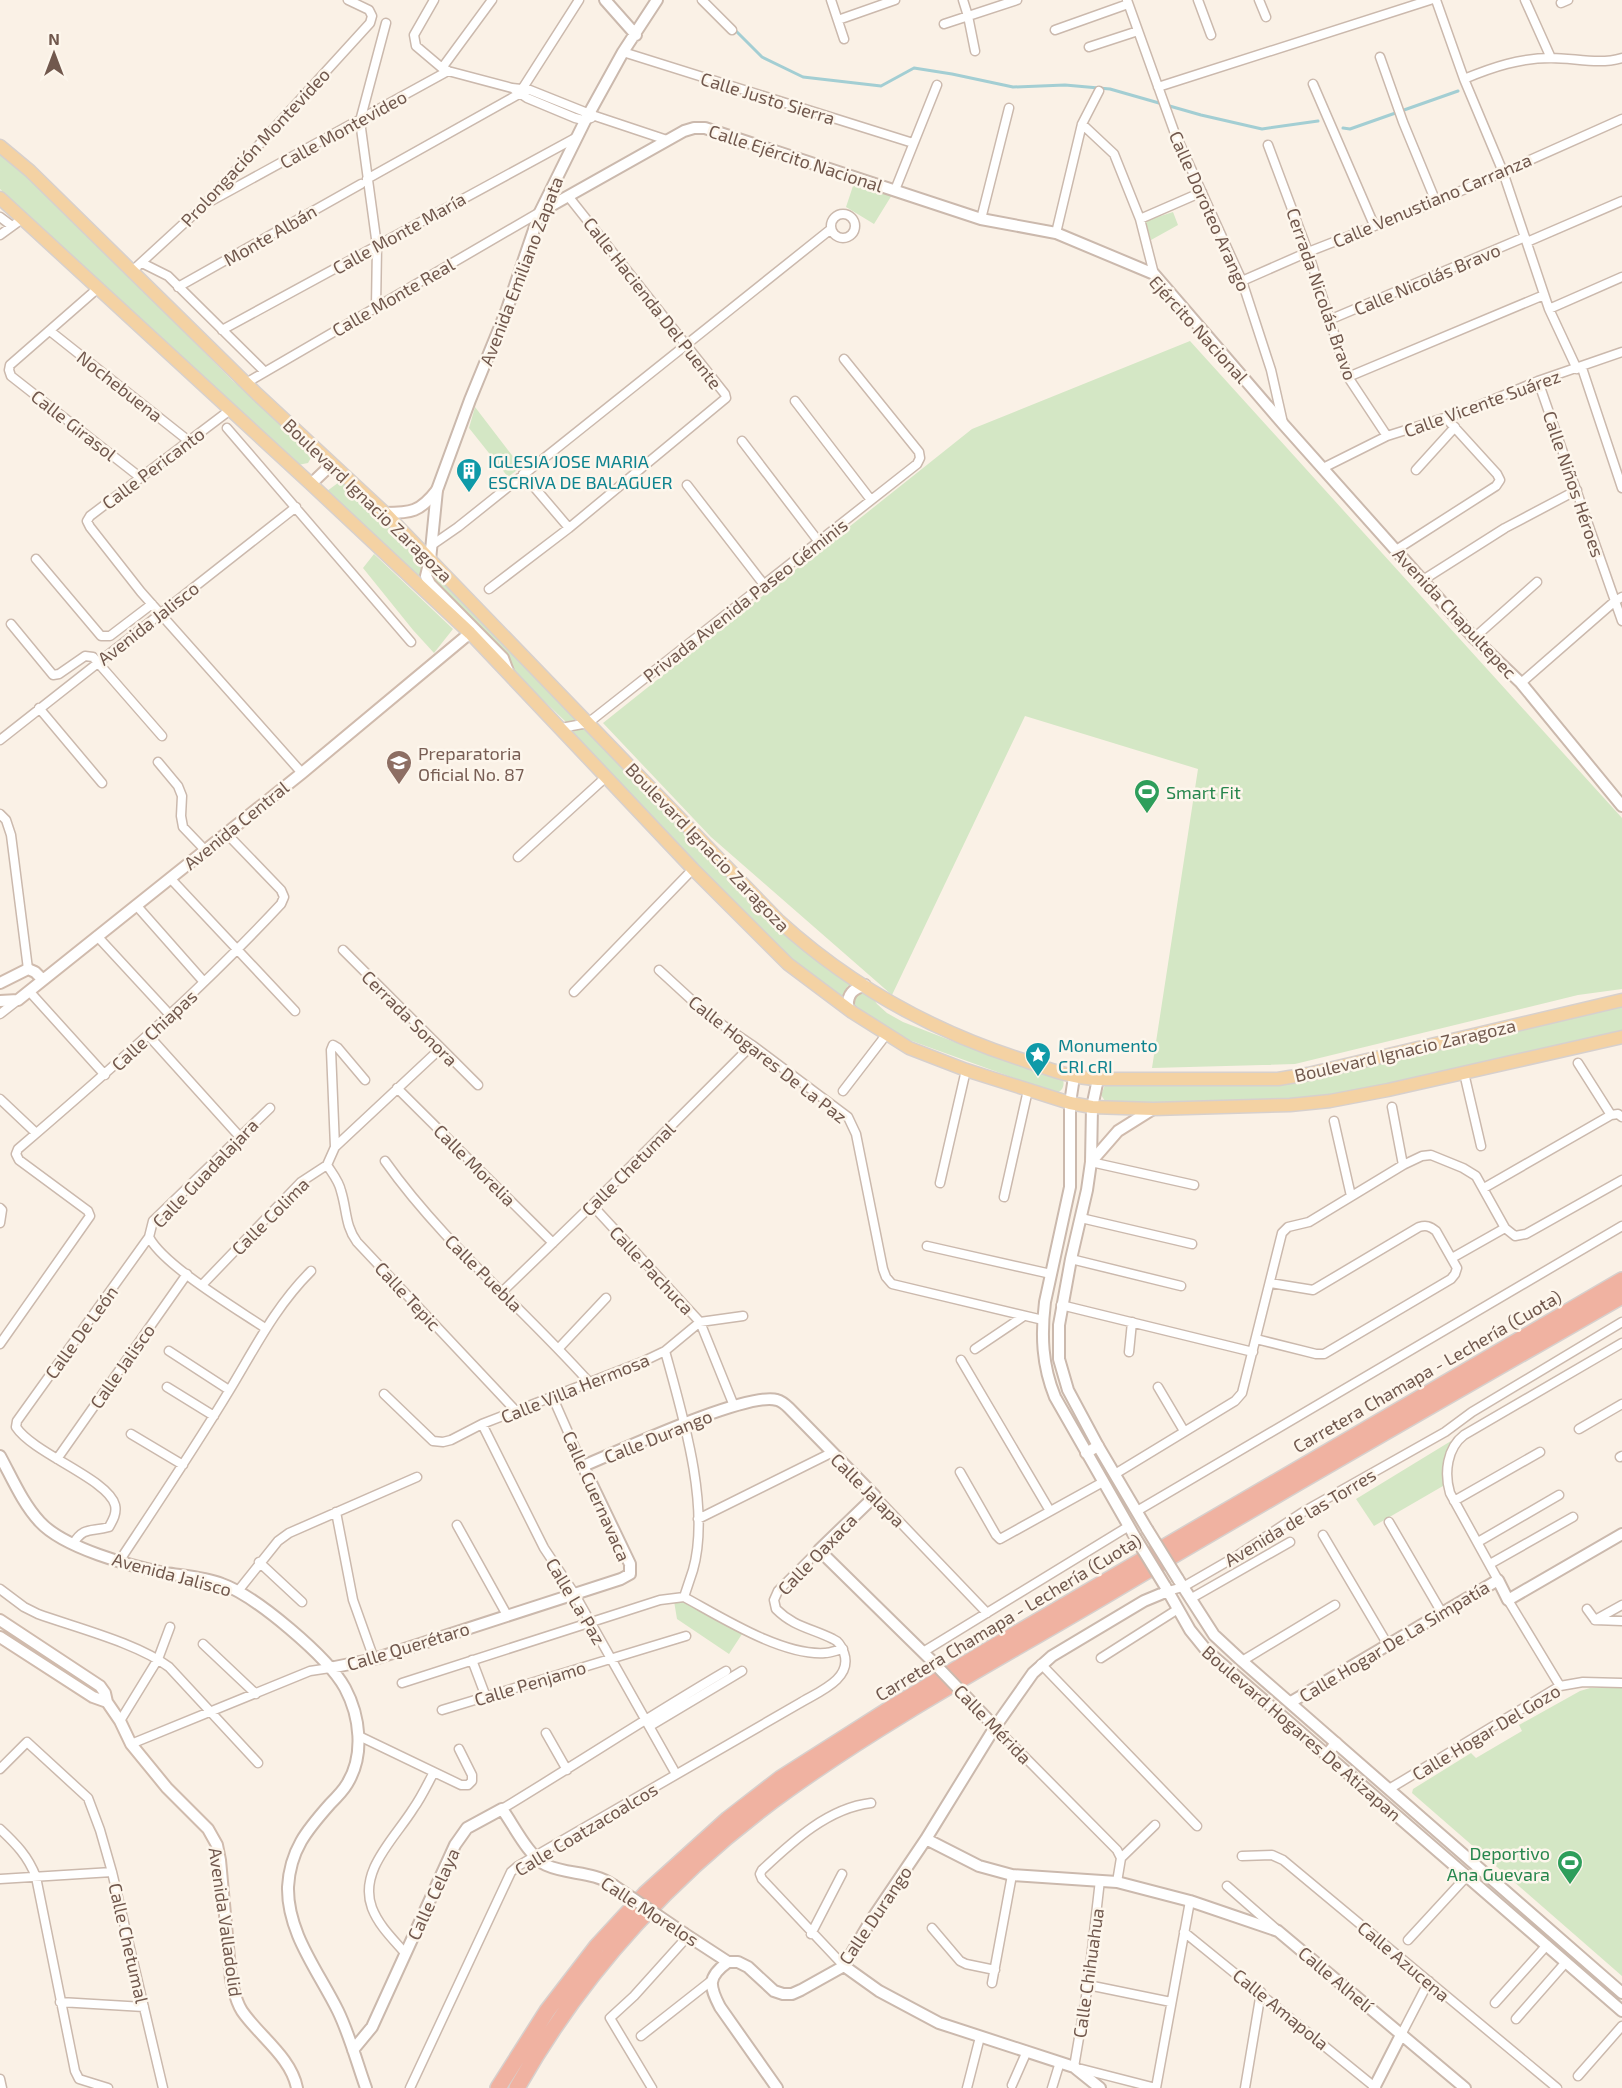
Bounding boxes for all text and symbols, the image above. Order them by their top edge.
north arrow [24,24,84,84]
text: N [48,29,60,48]
street label: Prolongación Montevideo [176,63,334,231]
street label: Calle Justo Sierra [698,67,838,129]
street label: Calle Montevideo [276,85,410,173]
street label: Calle Ejército Nacional [706,119,886,197]
street label: Calle Doroteo Arango [1165,127,1255,295]
street label: Calle Venustiano Carranza [1329,148,1535,252]
street label: Avenida Emiliano Zapata [475,173,567,369]
street label: Calle Monte María [329,187,469,279]
street label: Monte Albán [220,200,320,270]
street label: Cerrada Nicolás Bravo [1282,205,1362,383]
street label: Calle Hacienda Del Puente [579,213,727,393]
street label: Calle Nicolás Bravo [1351,238,1503,320]
street label: Calle Monte Real [328,253,459,341]
street label: Ejército Nacional [1145,271,1254,388]
street label: Nochebuena [73,346,167,426]
street label: Calle Vicente Suárez [1401,364,1563,442]
street label: Calle Girasol [27,385,122,465]
street label: Calle Niños Héroes [1539,408,1609,560]
street label: Boulevard Ignacio Zaragoza [279,413,457,587]
street label: Calle Pericanto [97,422,209,514]
place label: IGLESIA JOSE MARIA ESCRIVA DE BALAGUER [488,450,673,493]
building icon: IGLESIA JOSE MARIA ESCRIVA DE BALAGUER [454,456,484,494]
street label: Privada Avenida Paseo Géminis [638,513,852,687]
street label: Avenida Chapultepec [1389,543,1521,683]
street label: Avenida Jalisco [93,577,203,669]
place label: Preparatoria Oficial No. 87 [418,742,524,785]
school or university icon: Preparatoria Oficial No. 87 [384,748,414,786]
street label: Boulevard Ignacio Zaragoza [621,758,795,936]
street label: Avenida Central [179,776,293,874]
sports icon: Smart Fit [1132,777,1162,815]
place label: Smart Fit [1166,781,1241,803]
street label: Cerrada Sonora [357,965,463,1071]
street label: Calle Chiapas [107,985,201,1075]
street label: Calle Hogares De La Paz [684,990,852,1128]
street label: Boulevard Ignacio Zaragoza [1292,1014,1518,1086]
place label: Monumento CRI cRI [1058,1034,1158,1077]
place icon: Monumento CRI cRI [1023,1040,1053,1078]
street label: Calle Guadalajara [147,1114,263,1232]
street label: Calle Chetumal [577,1117,680,1220]
street label: Calle Morelia [429,1119,521,1211]
street label: Calle Colima [227,1173,313,1259]
street label: Calle Pachuca [605,1221,699,1319]
street label: Calle Puebla [441,1230,527,1316]
street label: Calle Tepic [371,1257,445,1335]
street label: Calle De León [40,1281,122,1383]
street label: Carretera Chamapa - Lechería (Cuota) [1289,1285,1565,1457]
street label: Calle Jalisco [85,1320,159,1412]
street label: Calle Villa Hermosa [498,1348,652,1428]
street label: Calle Durango [601,1404,715,1468]
street label: Calle Cuernavaca [558,1427,636,1565]
street label: Calle Jalapa [826,1448,910,1532]
street label: Avenida de las Torres [1220,1463,1380,1571]
street label: Calle Oaxaca [773,1509,861,1599]
street label: Carretera Chamapa - Lechería (Cuota) [871,1529,1145,1705]
street label: Avenida Jalisco [110,1548,234,1600]
street label: Calle La Paz [542,1554,610,1648]
street label: Calle Hogar De La Simpatía [1295,1575,1493,1707]
street label: Calle Querétaro [344,1617,472,1675]
street label: Boulevard Hogares De Atizapan [1198,1641,1406,1825]
street label: Calle Penjamo [472,1656,588,1710]
street label: Calle Hogar Del Gozo [1408,1679,1564,1785]
street label: Calle Mérida [950,1680,1036,1768]
street label: Calle Coatzacoalcos [511,1778,661,1880]
place label: Deportivo Ana Guevara [1447,1842,1550,1885]
street label: Calle Celaya [402,1844,464,1944]
street label: Avenida Valladolid [205,1846,247,1998]
sports icon: Deportivo Ana Guevara [1555,1848,1585,1886]
street label: Calle Durango [834,1861,916,1969]
street label: Calle Morelos [597,1871,703,1951]
street label: Calle Chetumal [104,1881,154,2006]
street label: Calle Chihuahua [1068,1907,1108,2039]
street label: Calle Azucena [1353,1916,1455,2006]
street label: Calle Alhelí [1294,1941,1378,2017]
street label: Calle Amapola [1229,1964,1333,2054]

